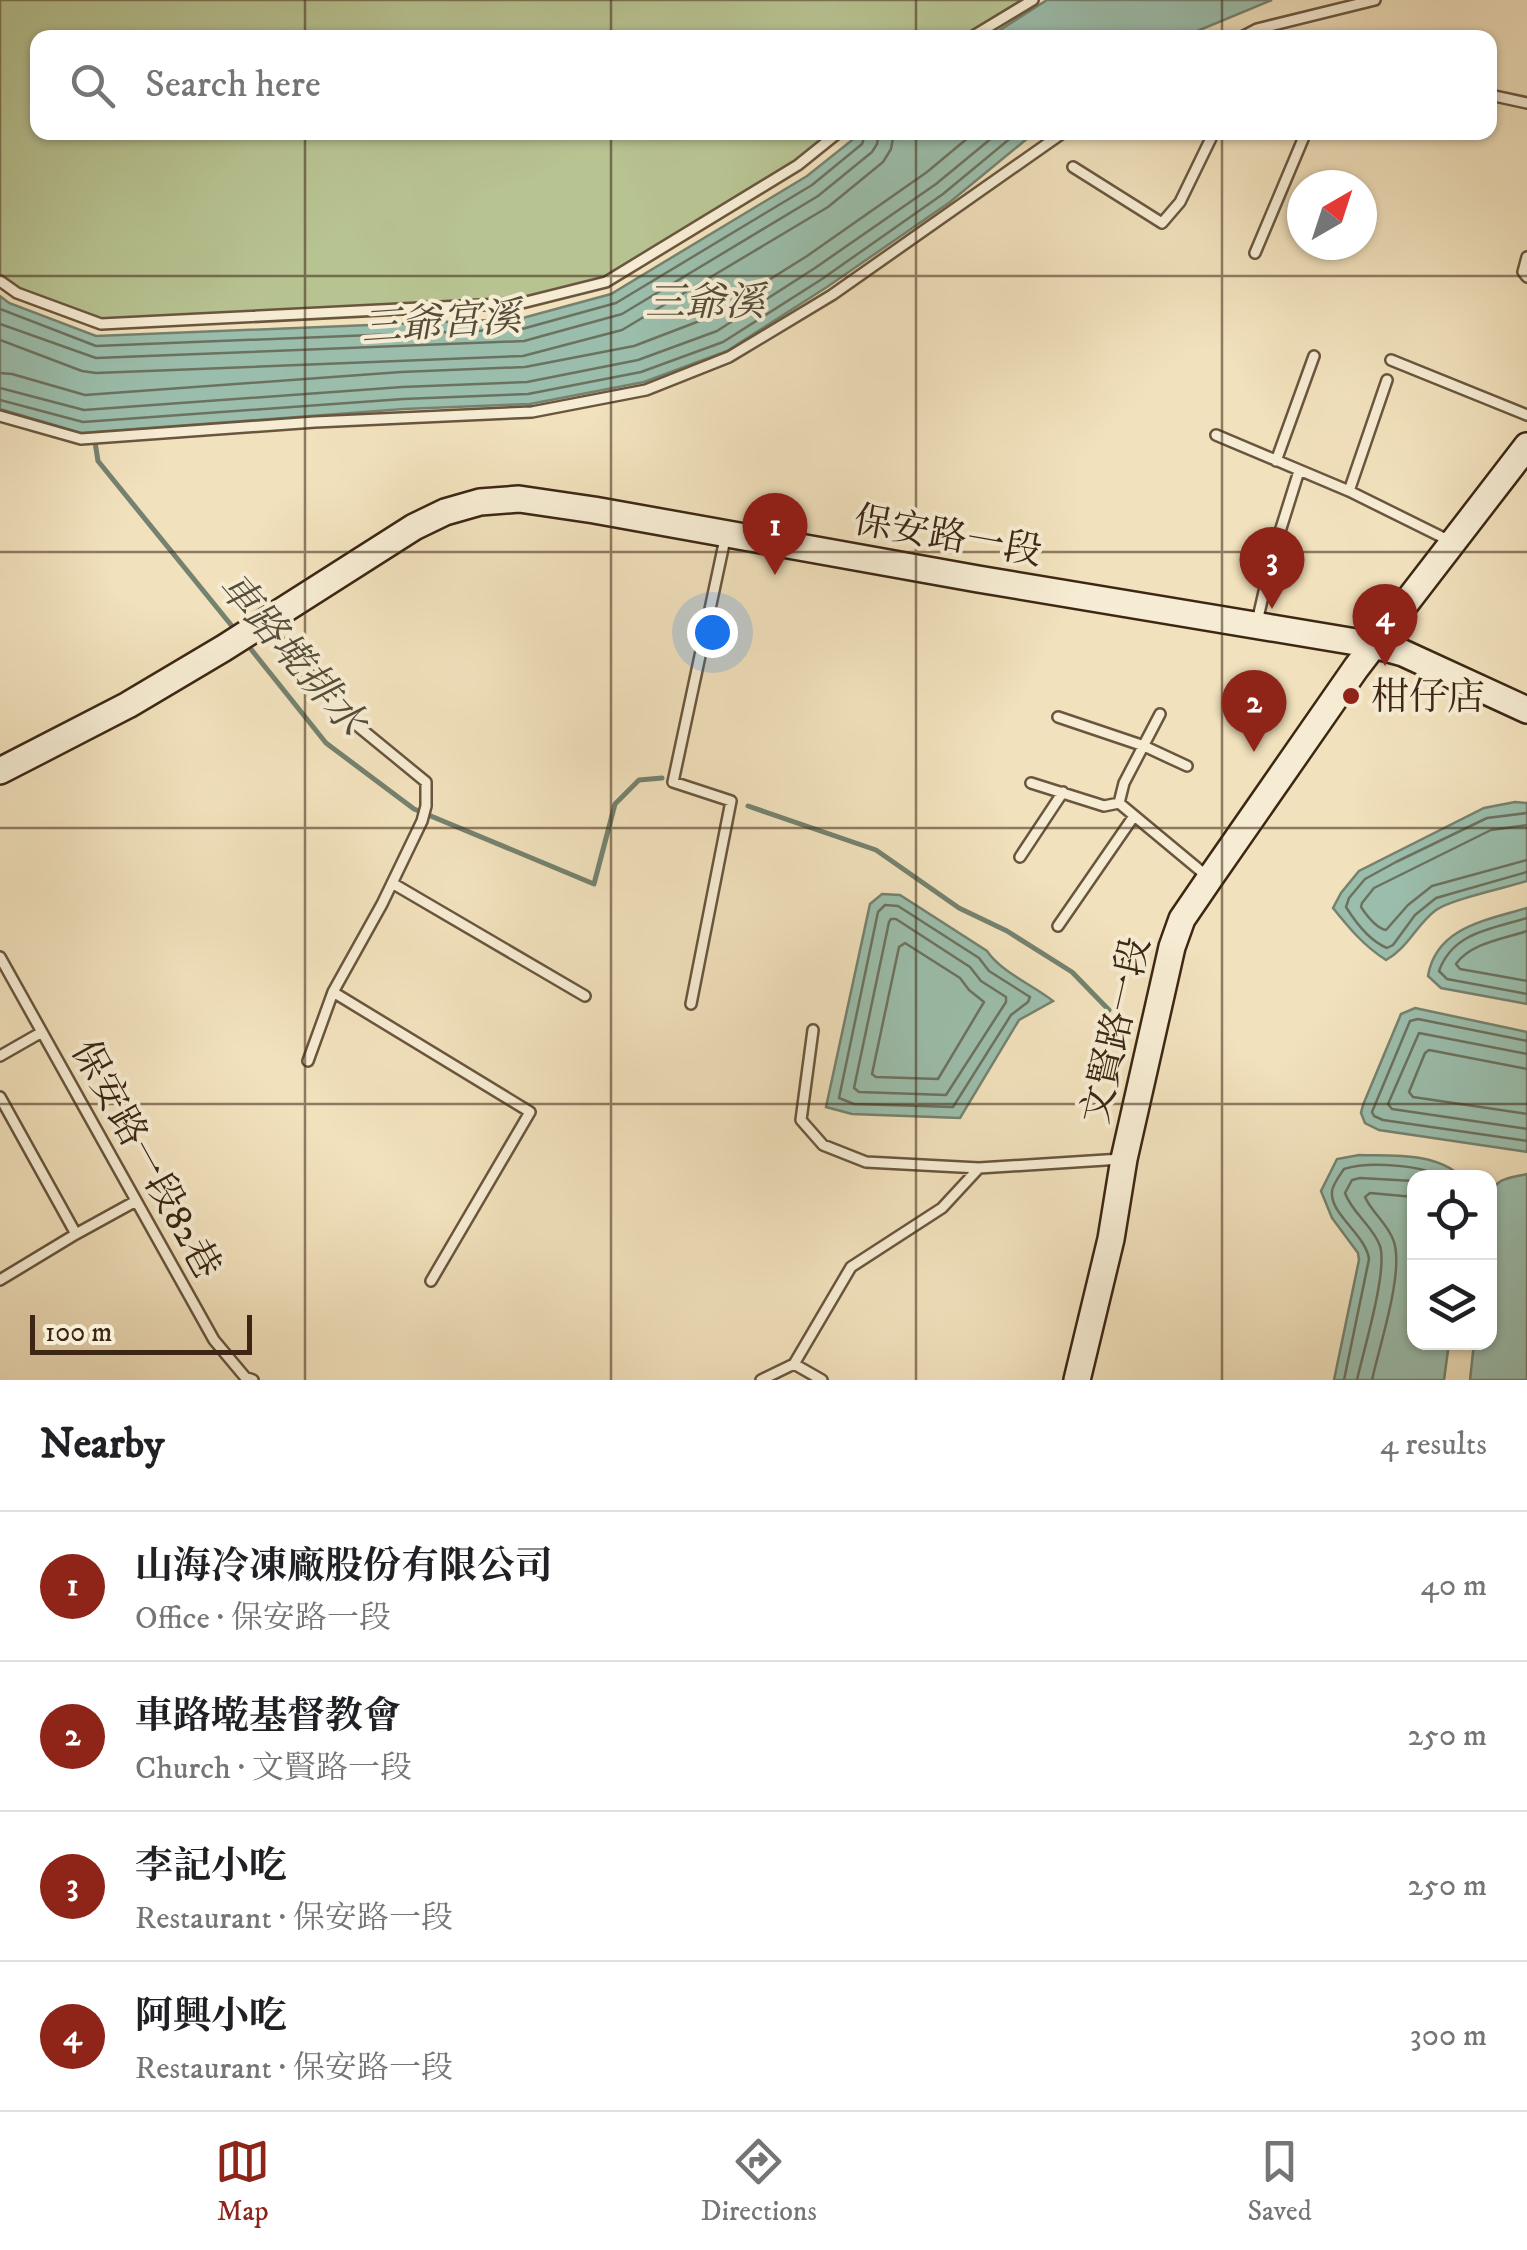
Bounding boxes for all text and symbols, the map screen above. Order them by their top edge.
search box [30,30,1497,140]
icon: search [65,58,120,113]
text: Search here [145,61,321,109]
north arrow [1287,170,1377,260]
water label: 三爺溪 [645,279,769,329]
water label: 三爺宮溪 [360,293,527,355]
pin: 1 [742,492,808,575]
street label: 保安路一段 [850,497,1045,577]
pin: 3 [1240,526,1304,609]
water label: 車路墘排水 [206,563,378,750]
pin: 4 [1352,584,1418,666]
your location [687,607,738,658]
pin: 2 [1222,670,1286,752]
place label: 柑仔店 [1371,674,1485,722]
marker: 柑仔店 [1340,685,1362,707]
street label: 文賢路一段 [1072,932,1162,1128]
street label: 保安路一段82巷 [60,1032,231,1288]
map controls [1407,1170,1497,1350]
button: locate [1407,1170,1497,1260]
button: layers [1407,1260,1497,1350]
scale bar [30,1310,252,1354]
text: 100 m [45,1315,112,1350]
text: Nearby [40,1419,164,1471]
text: 4 results [1380,1425,1487,1465]
text: 山海冷凍廠股份有限公司 [135,1543,553,1591]
text: 1 [67,1566,78,1606]
text: 40 m [1420,1566,1487,1606]
text: Office · 保安路一段 [135,1599,391,1639]
text: 車路墘基督教會 [135,1693,401,1741]
text: 2 [65,1716,80,1756]
text: 250 m [1407,1716,1487,1756]
text: Church · 文賢路一段 [135,1749,412,1789]
text: 李記小吃 [135,1843,287,1891]
text: 3 [67,1866,78,1906]
text: 250 m [1407,1866,1487,1906]
text: Restaurant · 保安路一段 [135,1899,453,1939]
text: 阿興小吃 [135,1993,287,2041]
text: 4 [63,2016,82,2056]
text: 300 m [1410,2016,1487,2056]
text: Restaurant · 保安路一段 [135,2049,453,2089]
tab: Map [215,2134,270,2229]
tab: Directions [701,2134,817,2229]
tab: Saved [1247,2134,1312,2229]

